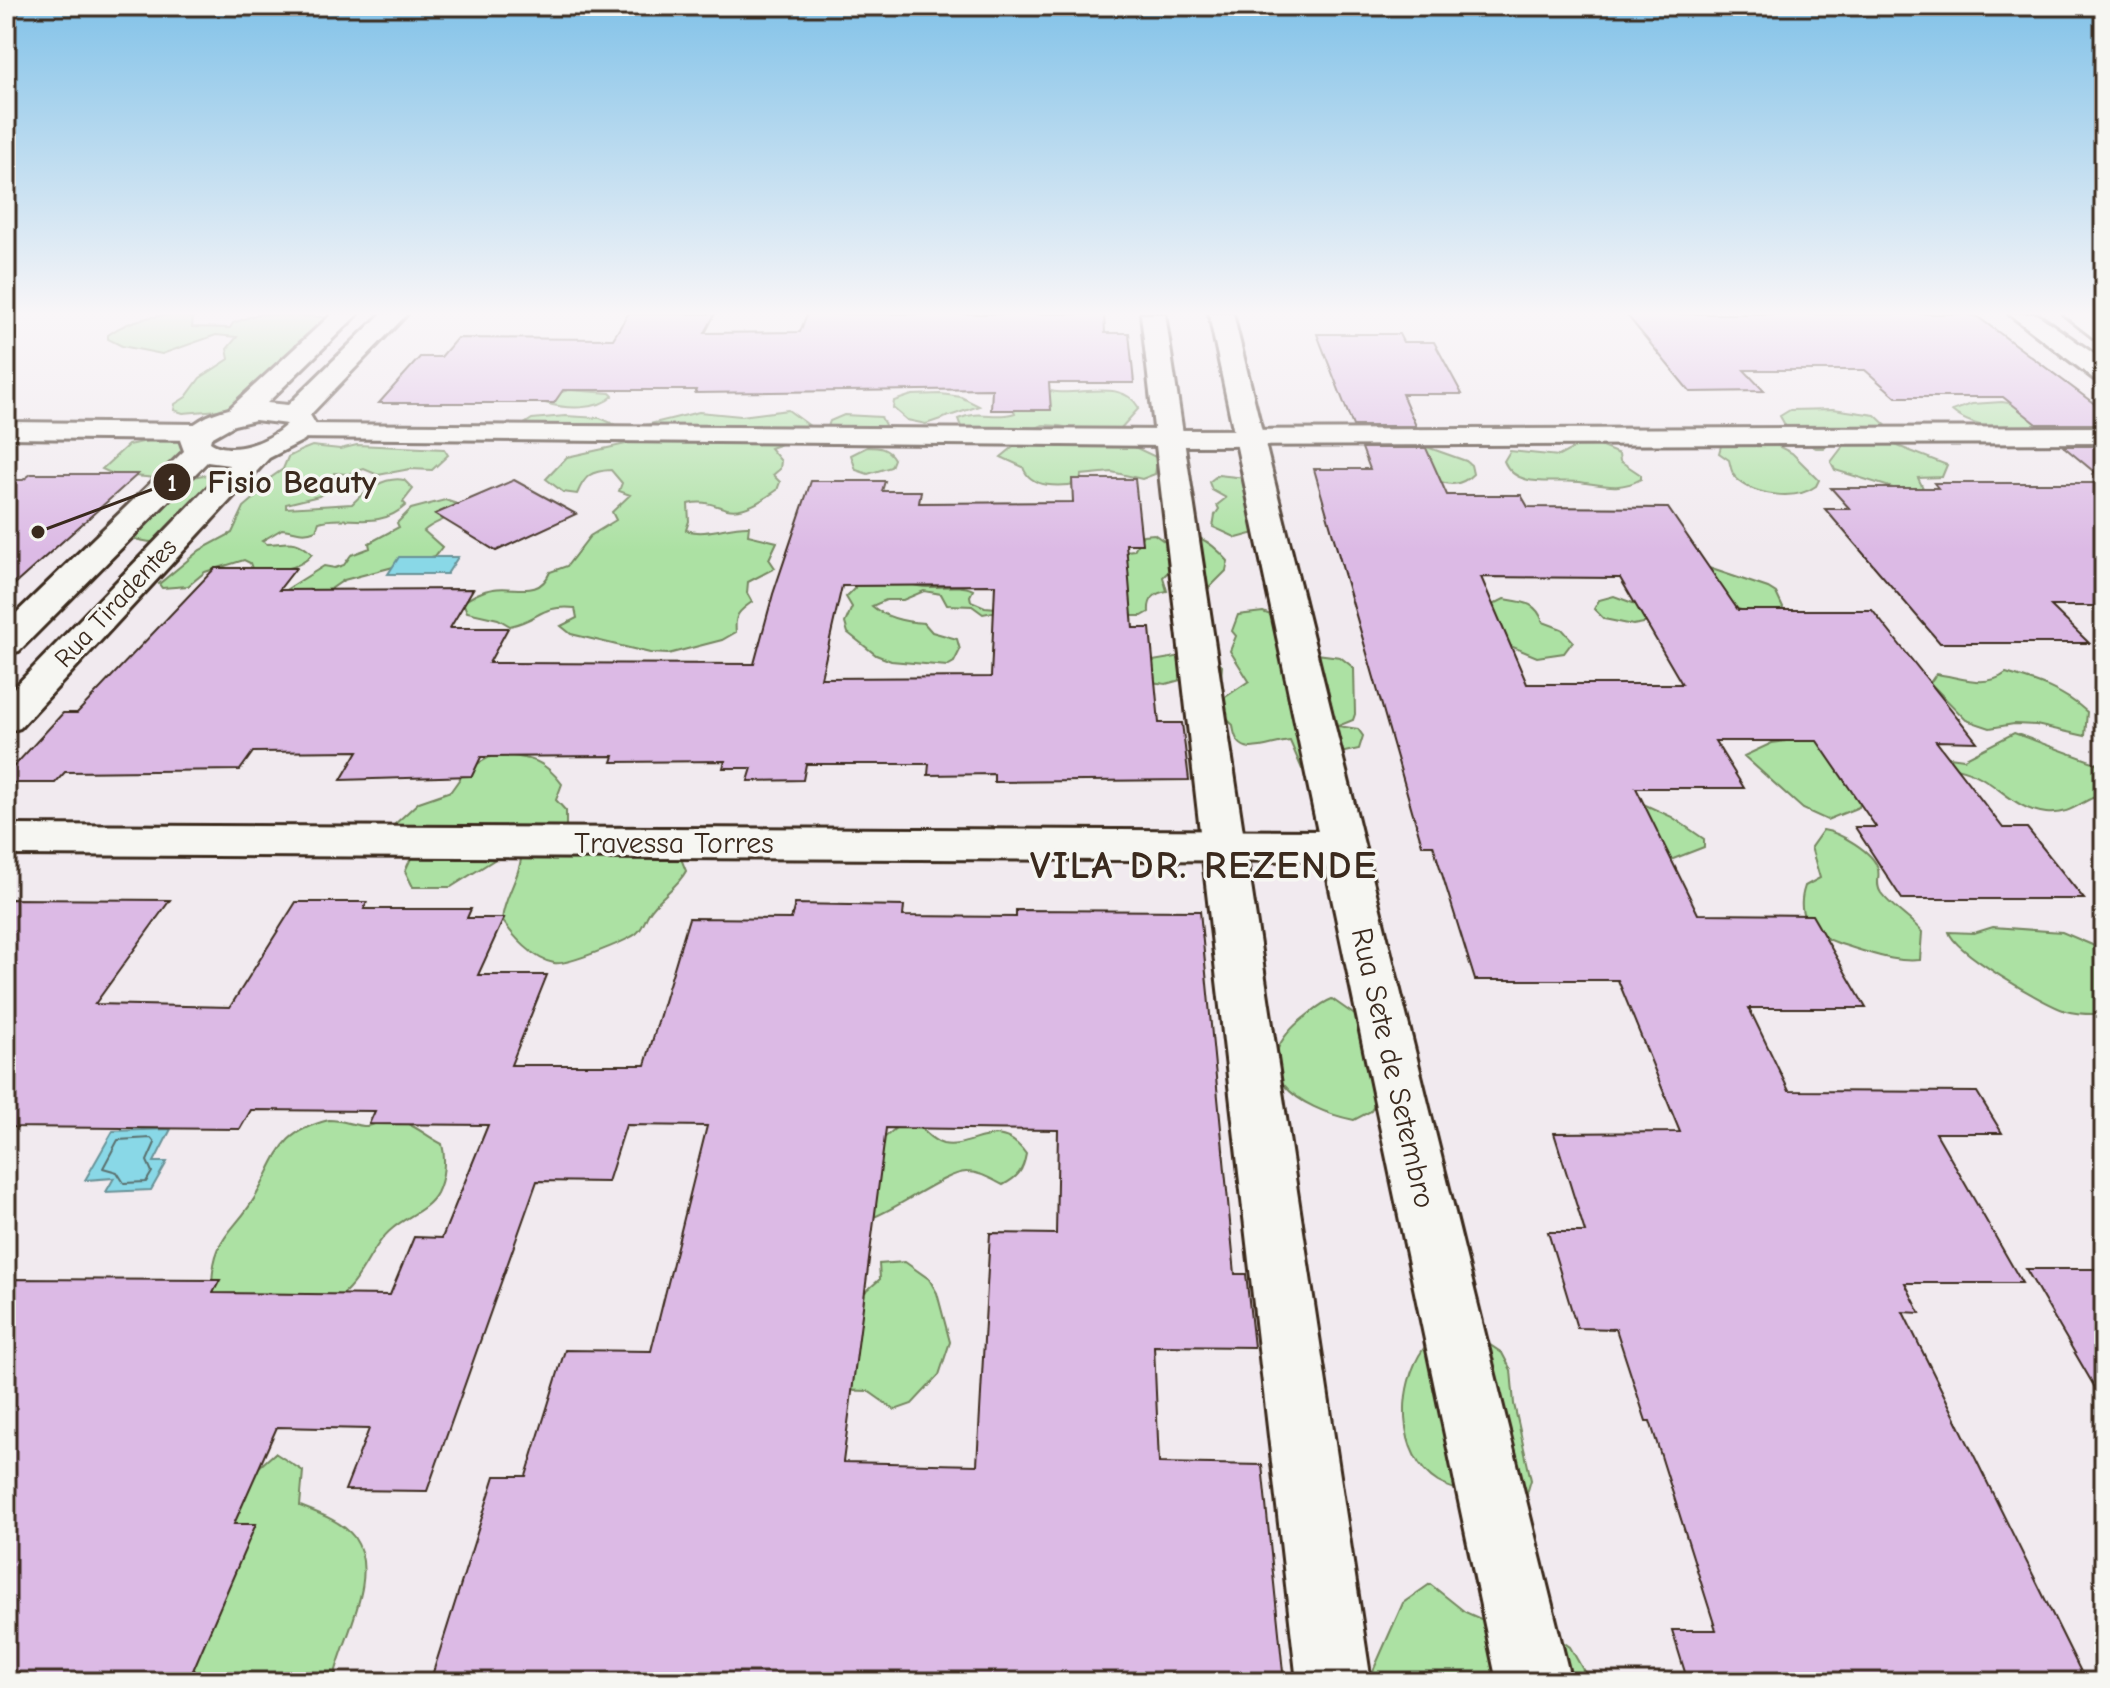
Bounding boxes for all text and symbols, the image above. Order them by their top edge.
callout: Fisio Beauty [152,454,393,510]
text: Fisio Beauty [208,464,377,501]
text: 1 [167,469,177,497]
street label: Rua Tiradentes [49,532,183,674]
street label: Travessa Torres [574,826,774,861]
district label: VILA DR. REZENDE [1030,844,1378,888]
street label: Rua Sete de Setembro [1344,924,1442,1212]

